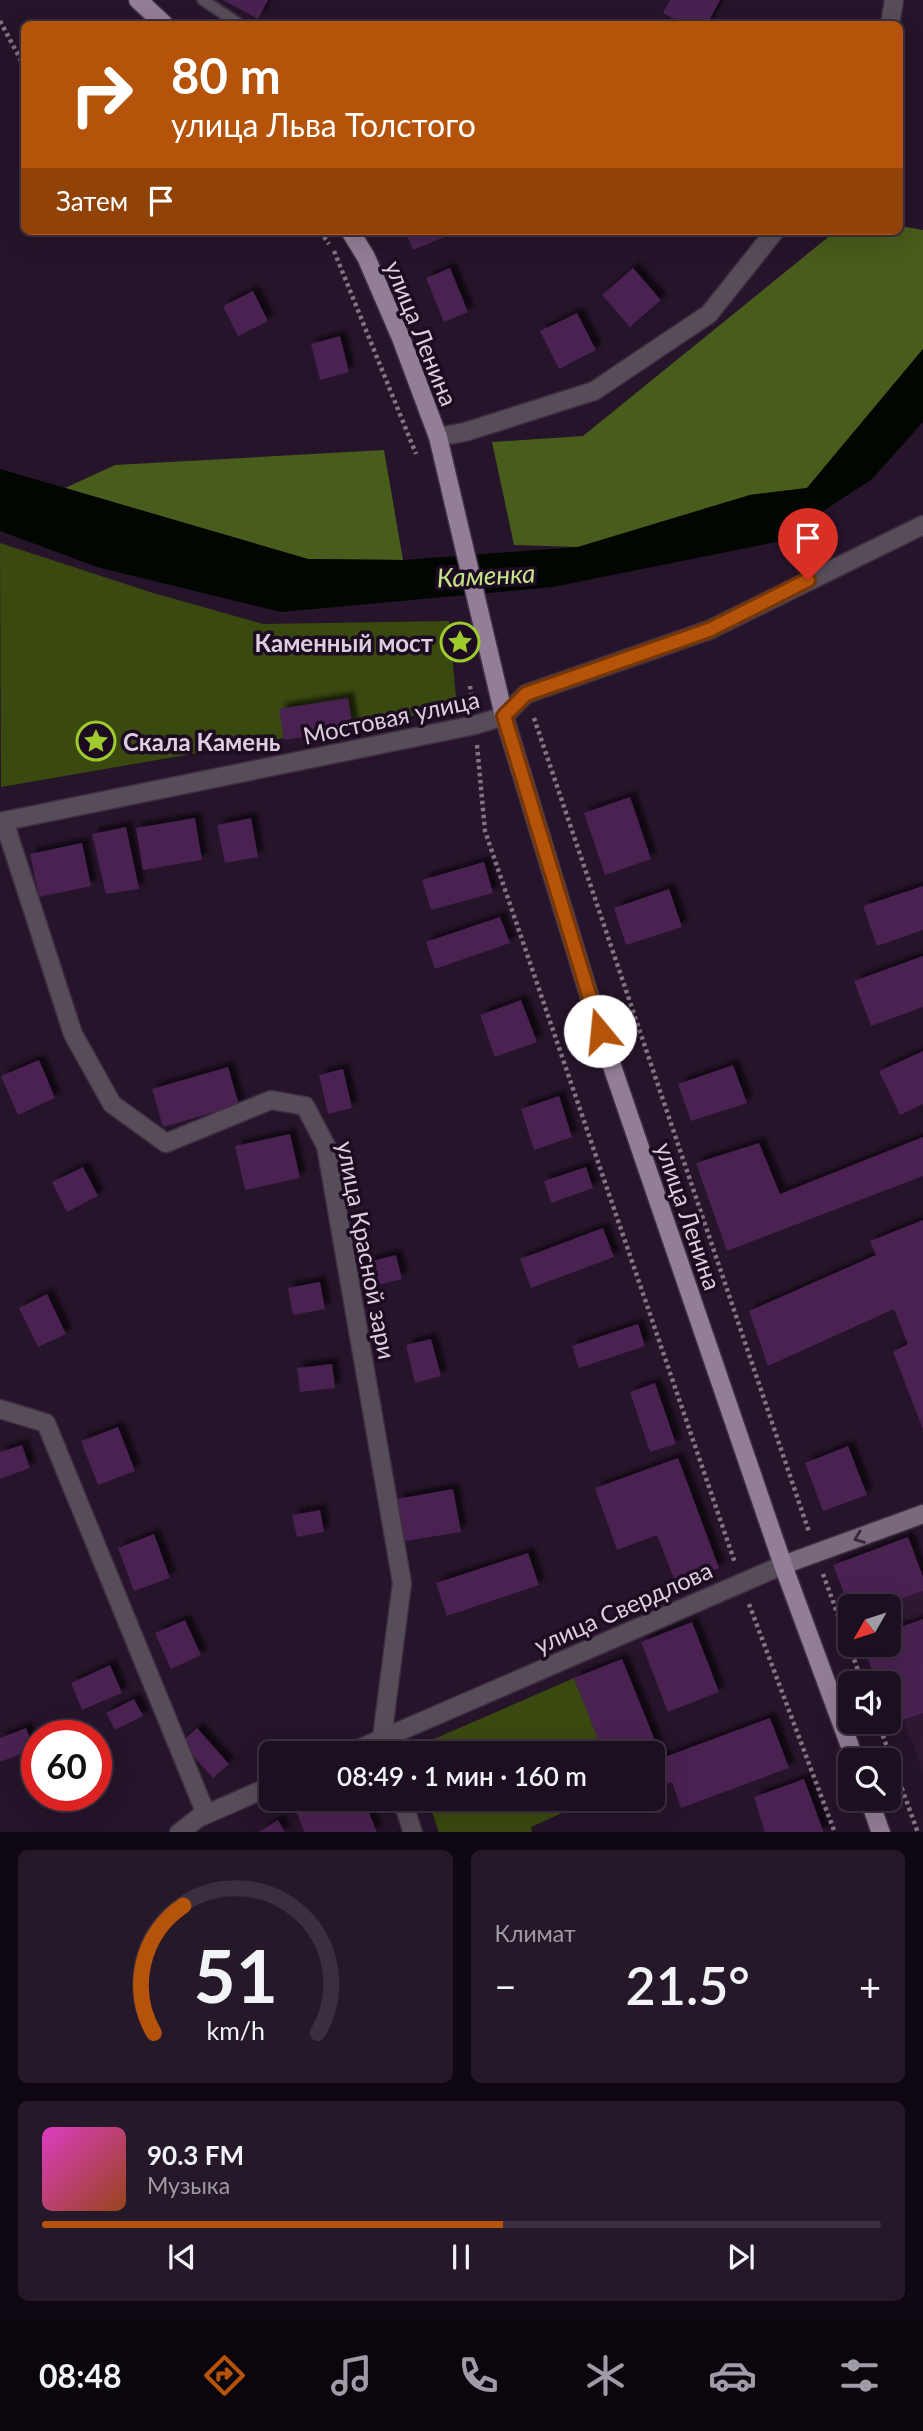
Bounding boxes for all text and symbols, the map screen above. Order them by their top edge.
text: 80 m [171,46,281,104]
icon: right [56,49,147,140]
text: улица Льва Толстого [171,105,476,144]
icon: arrive [142,182,180,220]
text: Затем [56,185,128,217]
street label: улица Ленина [380,256,464,410]
pin [778,508,838,580]
icon: arrive [789,519,827,557]
water label: Каменка [436,556,536,594]
place icon: Каменный мост [439,621,481,663]
place label: Каменный мост [254,628,434,657]
street label: Мостовая улица [300,684,482,750]
place icon: Скала Камень [75,720,117,762]
place label: Скала Камень [123,727,281,756]
position arrow [563,994,637,1068]
street label: улица Ленина [650,1138,728,1294]
street label: улица Красной зари [332,1139,402,1361]
one-way arrow [854,1530,866,1544]
street label: улица Свердлова [530,1555,716,1659]
north arrow [838,1594,901,1657]
map controls [838,1594,901,1811]
button: sound [838,1671,901,1734]
speed limit sign: 60 [21,1720,112,1811]
button: search [838,1748,901,1811]
text: 08:49 · 1 мин · 160 m [337,1760,587,1792]
text: Климат [495,1919,576,1947]
text: 51 [193,1931,277,2019]
text: 21.5° [626,1954,750,2016]
text: − [495,1963,517,2009]
text: + [859,1963,881,2009]
text: km/h [206,2014,265,2044]
text: 90.3 FM [147,2139,244,2171]
text: Музыка [147,2171,230,2199]
icon: previous [163,2238,201,2276]
icon: pause [442,2238,480,2276]
icon: next [722,2238,760,2276]
icon: directions [200,2351,249,2400]
icon: music [327,2351,376,2400]
icon: phone [454,2351,503,2400]
icon: climate [581,2351,630,2400]
icon: car [708,2351,757,2400]
icon: filters [835,2351,884,2400]
text: 08:48 [39,2356,122,2395]

